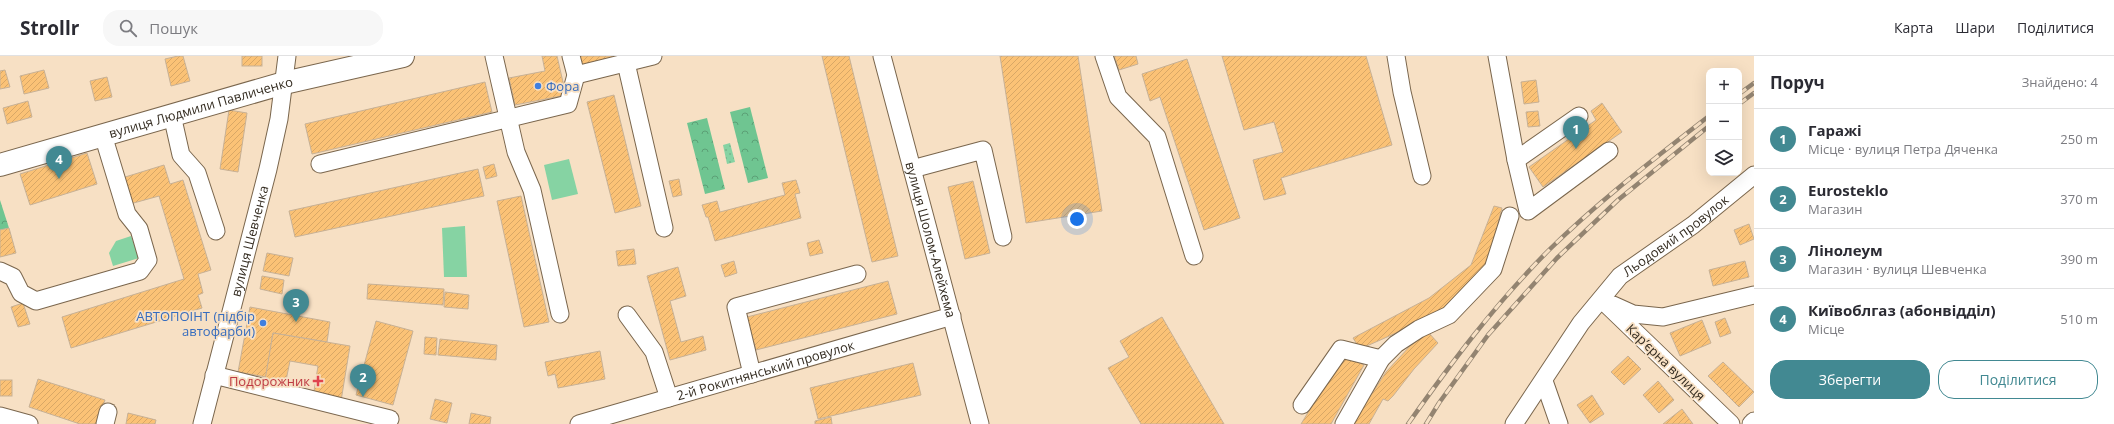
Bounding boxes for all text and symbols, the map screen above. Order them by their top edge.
search box [103,10,383,46]
text: Strollr [20,15,79,41]
icon: search [117,17,139,39]
text: Пошук [149,18,198,38]
text: Карта [1894,18,1933,37]
text: Шари [1955,18,1995,37]
text: Поділитися [2017,18,2094,37]
map controls [1706,68,1742,176]
button: + [1706,68,1742,104]
text: Поруч [1770,71,1825,94]
street label: вулиця Людмили Павличенко [107,72,295,142]
text: Знайдено: 4 [2022,73,2098,91]
place label: Фора [546,77,579,95]
marker: Фора [533,81,543,91]
button: − [1706,104,1742,140]
pin: 1 [1563,116,1589,149]
text: Гаражі [1808,120,1862,140]
text: 1 [1779,130,1787,148]
text: 250 m [2060,130,2098,148]
button: layers [1706,140,1742,176]
text: Місце · вулиця Петра Дяченка [1808,140,1998,158]
pin: 4 [46,146,72,179]
street label: вулиця Шолом-Алейхема [901,160,960,320]
text: Eurosteklo [1808,180,1888,200]
street label: вулиця Шевченка [226,184,272,298]
street label: Льодовий провулок [1619,190,1732,280]
text: 2 [1779,190,1787,208]
text: 370 m [2060,190,2098,208]
text: Магазин [1808,200,1863,218]
your location [1067,209,1087,229]
text: Лінолеум [1808,240,1883,260]
text: 3 [1779,250,1787,268]
text: 390 m [2060,250,2098,268]
text: Магазин · вулиця Шевченка [1808,260,1987,278]
pin: 3 [283,289,309,322]
text: Київоблгаз (абонвідділ) [1808,300,1996,320]
place label: АВТОПОІНТ (підбір автофарби) [136,307,255,340]
text: 4 [1779,310,1787,328]
text: 510 m [2060,310,2098,328]
marker: АВТОПОІНТ (підбір автофарби) [258,318,268,328]
street label: Карʼєрна вулиця [1623,320,1709,404]
text: Місце [1808,320,1845,338]
street label: 2-й Рокитнянський провулок [674,336,857,404]
button: Зберегти [1770,360,1930,399]
button: Поділитися [1938,360,2098,399]
pin: 2 [350,364,376,397]
place label: Подорожник [229,372,310,390]
marker: Подорожник [313,376,323,386]

